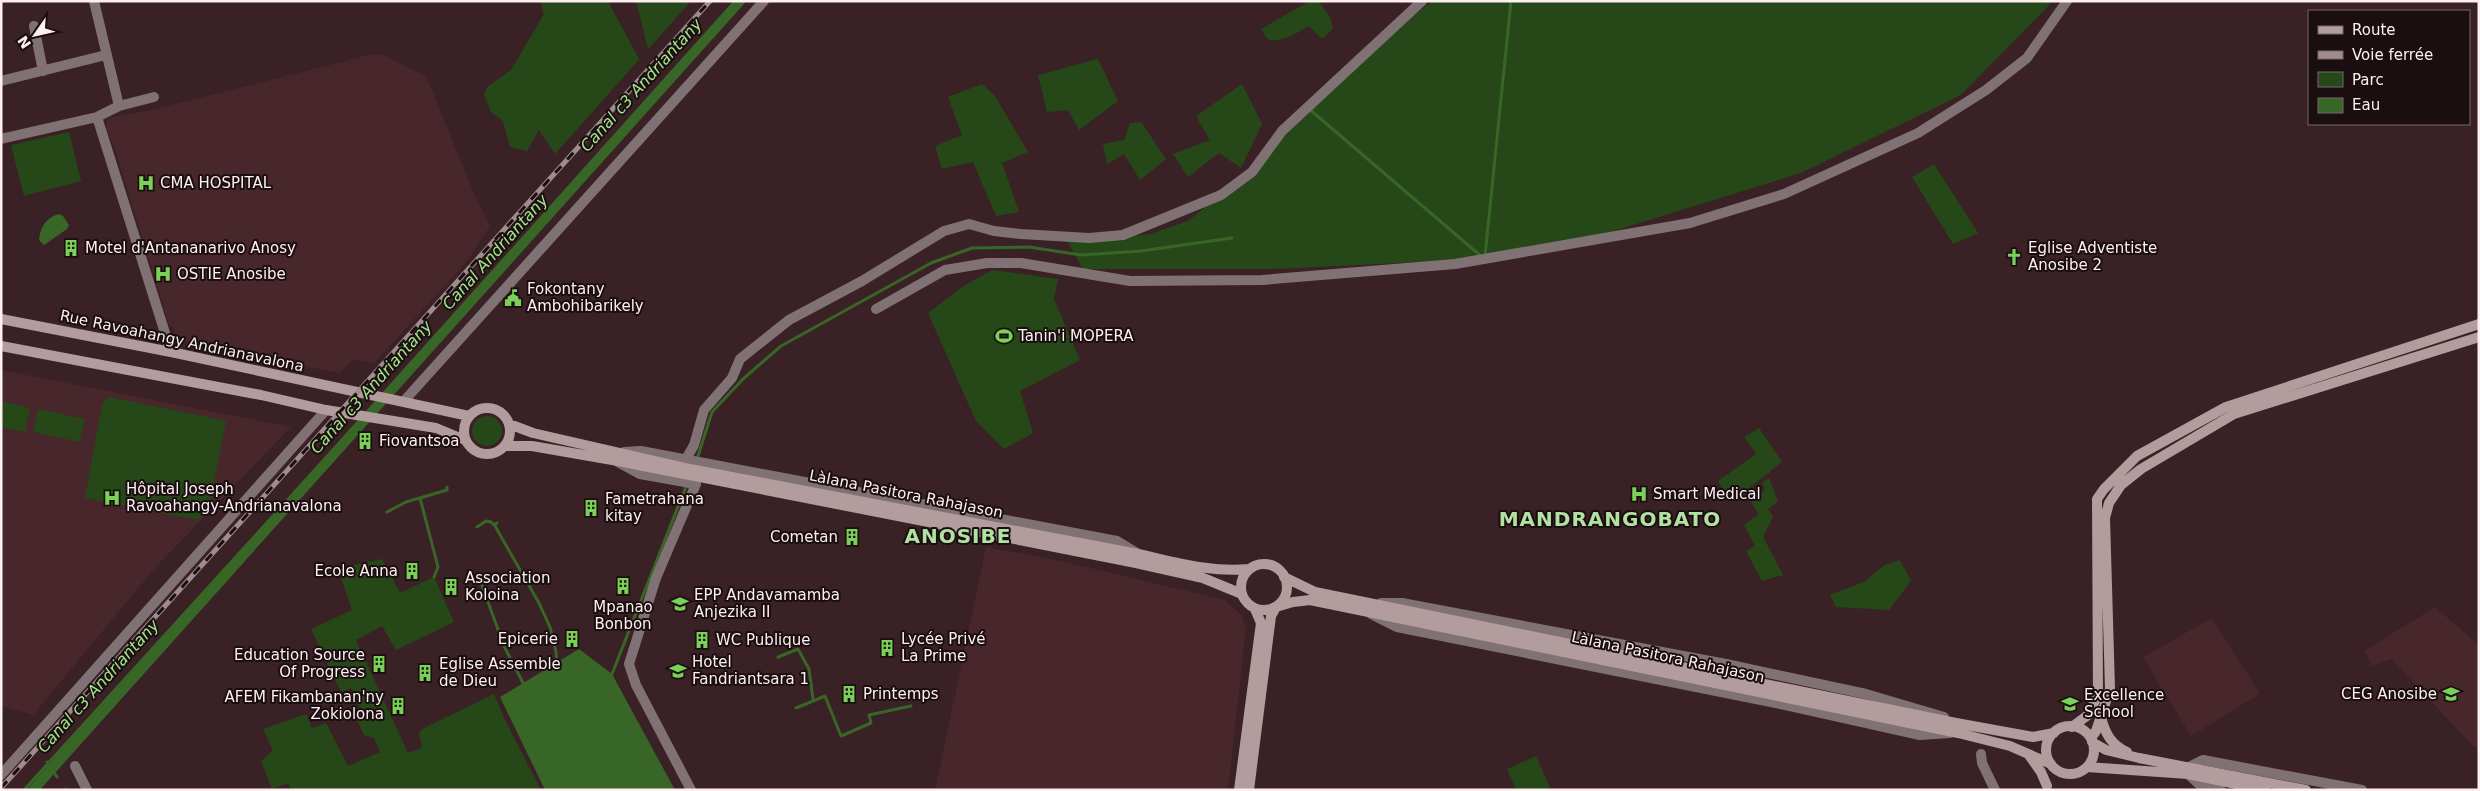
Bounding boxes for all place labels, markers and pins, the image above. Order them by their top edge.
hospital icon: CMA HOSPITAL [136,173,156,193]
place label: CMA HOSPITAL [160,174,272,192]
building icon: Motel d'Antananarivo Anosy [61,238,81,258]
place label: Motel d'Antananarivo Anosy [85,239,296,257]
place label: Eglise Adventiste Anosibe 2 [2028,239,2157,274]
church icon: Eglise Adventiste Anosibe 2 [2004,247,2024,267]
hospital icon: OSTIE Anosibe [153,264,173,284]
place label: OSTIE Anosibe [177,265,286,283]
place label: Fokontany Ambohibarikely [527,280,644,315]
public building icon: Fokontany Ambohibarikely [503,288,523,308]
sports icon: Tanin'i MOPERA [994,326,1014,346]
place label: Tanin'i MOPERA [1017,327,1134,345]
building icon: Fiovantsoa [355,431,375,451]
place label: Fiovantsoa [379,432,460,450]
place label: Hôpital Joseph Ravoahangy-Andrianavalona [126,480,342,515]
hospital icon: Smart Medical [1629,484,1649,504]
place label: Smart Medical [1653,485,1761,503]
hospital icon: Hôpital Joseph Ravoahangy-Andrianavalona [102,488,122,508]
place label: Fametrahana kitay [605,490,704,525]
building icon: Fametrahana kitay [581,498,601,518]
building icon: Cometan [842,527,862,547]
place label: Cometan [770,528,838,546]
building icon: Ecole Anna [402,561,422,581]
place label: Ecole Anna [314,562,398,580]
place label: Association Koloina [465,569,550,604]
building icon: Mpanao Bonbon [613,576,633,596]
building icon: Association Koloina [441,577,461,597]
place label: EPP Andavamamba Anjezika II [694,586,840,621]
school or university icon: EPP Andavamamba Anjezika II [670,594,690,614]
place label: Mpanao Bonbon [593,598,653,633]
building icon: Epicerie [562,629,582,649]
place label: Epicerie [498,630,558,648]
building icon: WC Publique [692,630,712,650]
place label: Lycée Privé La Prime [901,630,986,665]
place label: WC Publique [716,631,810,649]
building icon: Lycée Privé La Prime [877,638,897,658]
place label: Education Source Of Progress [234,646,365,681]
place label: Hotel Fandriantsara 1 [692,653,809,688]
building icon: Education Source Of Progress [369,654,389,674]
place label: Eglise Assemble de Dieu [439,655,561,690]
school or university icon: Hotel Fandriantsara 1 [668,661,688,681]
building icon: Eglise Assemble de Dieu [415,663,435,683]
building icon: Printemps [839,684,859,704]
school or university icon: CEG Anosibe [2441,684,2461,704]
place label: Printemps [863,685,939,703]
place label: CEG Anosibe [2341,685,2437,703]
place label: Excellence School [2084,686,2164,721]
place label: AFEM Fikambanan'ny Zokiolona [225,688,384,723]
school or university icon: Excellence School [2060,694,2080,714]
building icon: AFEM Fikambanan'ny Zokiolona [388,696,408,716]

